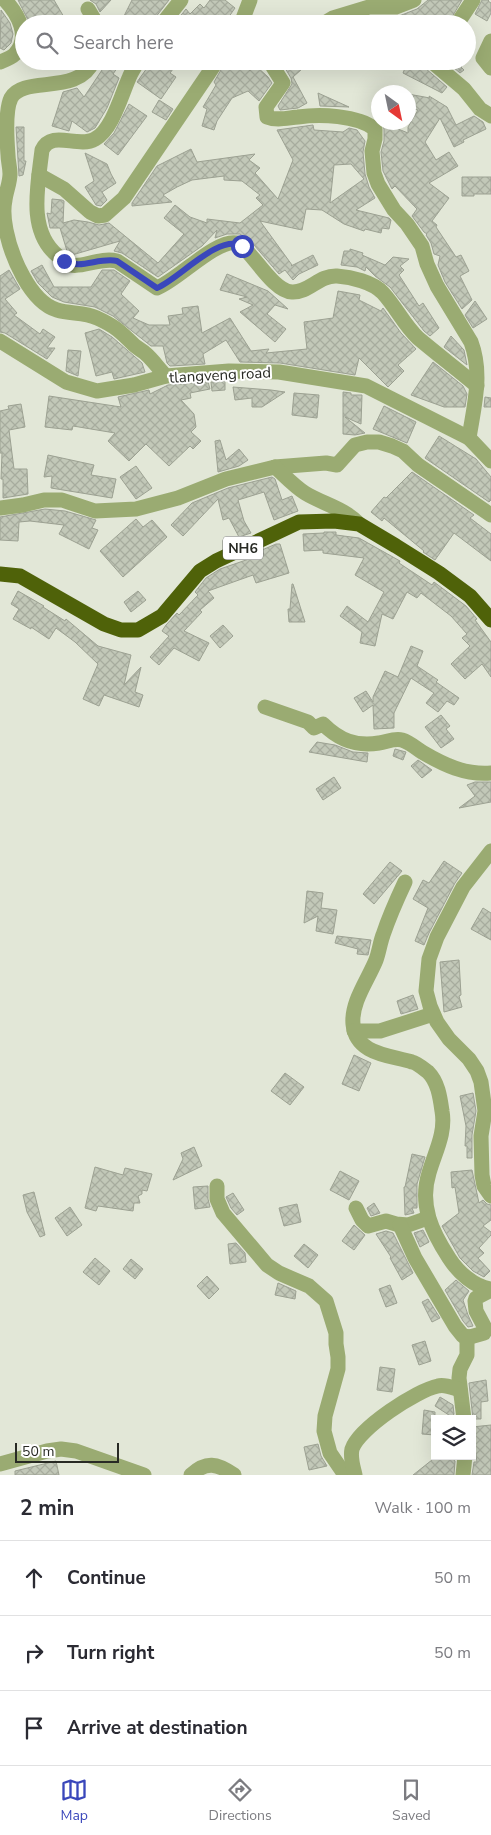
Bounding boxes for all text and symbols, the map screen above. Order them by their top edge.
search box [15,15,476,70]
icon: search [33,29,61,57]
text: Search here [73,30,174,56]
north arrow [371,85,416,130]
route start [231,235,254,258]
route end [53,250,76,273]
street label: tlangveng road [169,362,271,388]
road number: NH6 [223,536,263,560]
map controls [431,1415,476,1460]
button: layers [431,1415,476,1460]
scale bar [15,1440,119,1463]
text: 50 m [22,1442,54,1461]
text: 2 min [20,1494,74,1522]
text: Walk · 100 m [375,1497,471,1519]
icon: ahead [20,1564,48,1592]
text: Continue [67,1565,146,1591]
text: 50 m [434,1567,471,1589]
icon: right [20,1639,48,1667]
text: Turn right [67,1640,154,1666]
text: 50 m [434,1642,471,1664]
icon: arrive [20,1714,48,1742]
text: Arrive at destination [67,1715,248,1741]
tab: Map [60,1776,88,1825]
tab: Directions [209,1776,272,1825]
tab: Saved [392,1776,431,1825]

